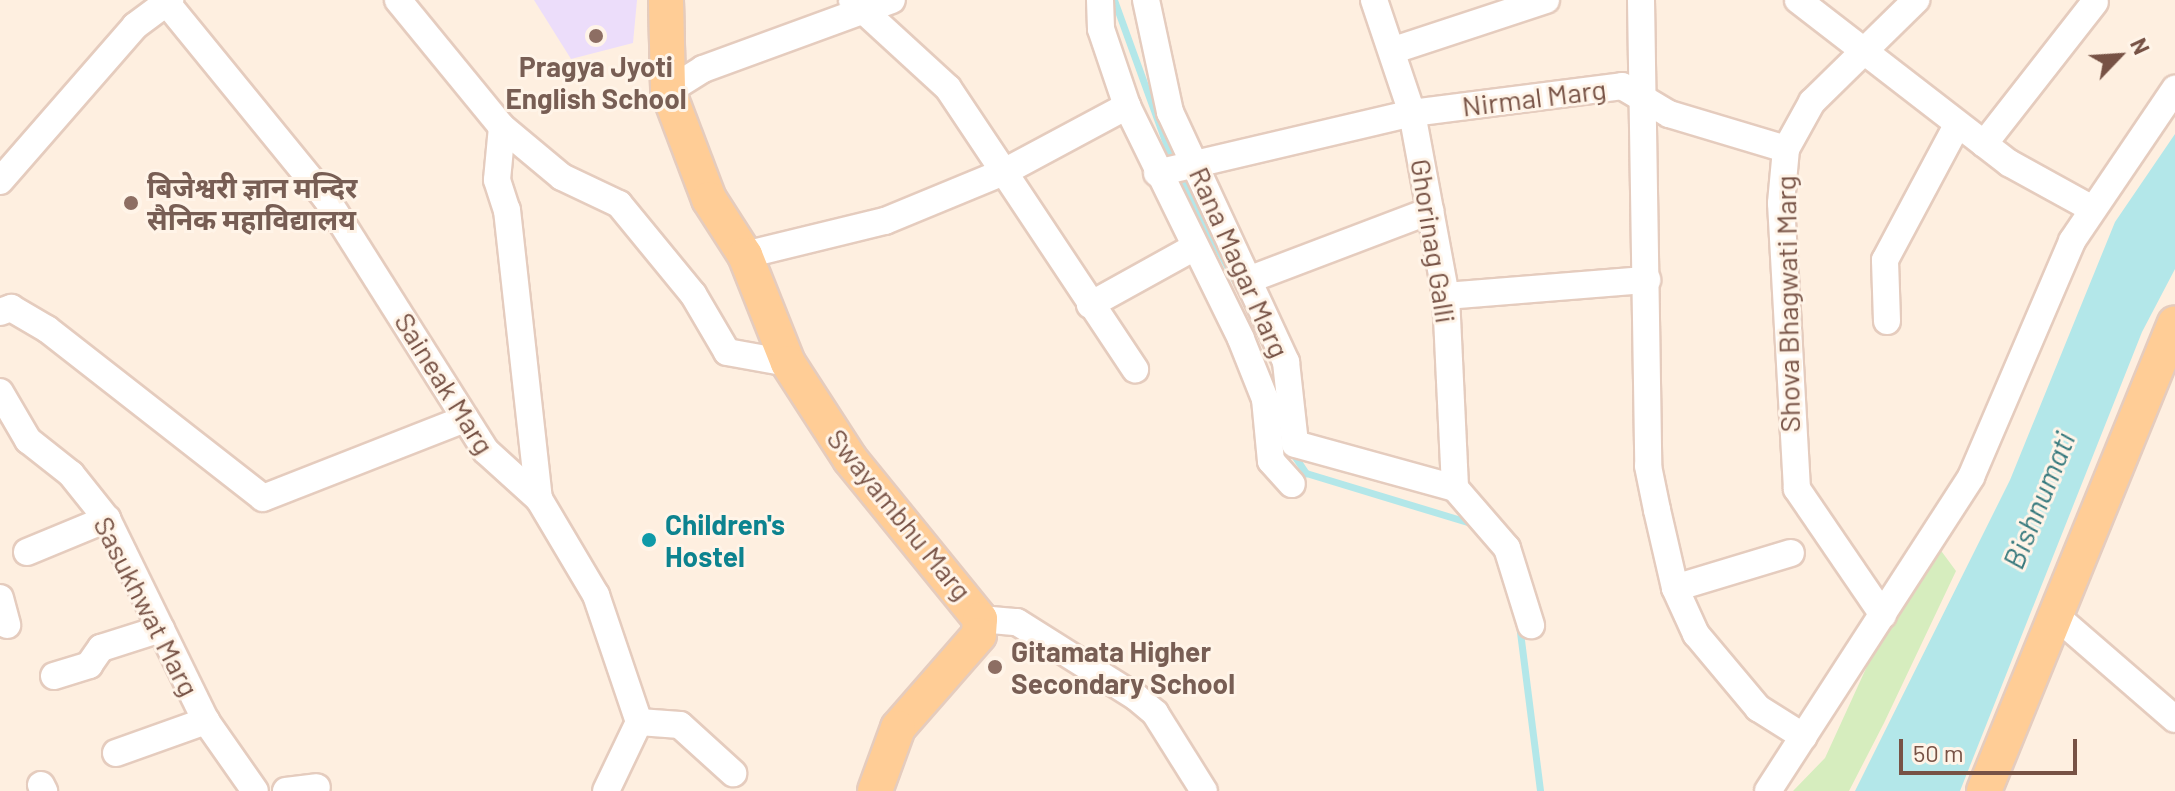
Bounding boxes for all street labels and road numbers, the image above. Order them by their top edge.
street label: Nirmal Marg [1460,71,1608,123]
street label: Ghorinag Galli [1404,156,1464,326]
street label: Rana Magar Marg [1183,162,1297,362]
street label: Shova Bhagwati Marg [1768,175,1806,433]
street label: Saineak Marg [388,306,502,460]
street label: Swayambhu Marg [821,422,979,606]
street label: Sasukhwat Marg [87,511,207,701]

